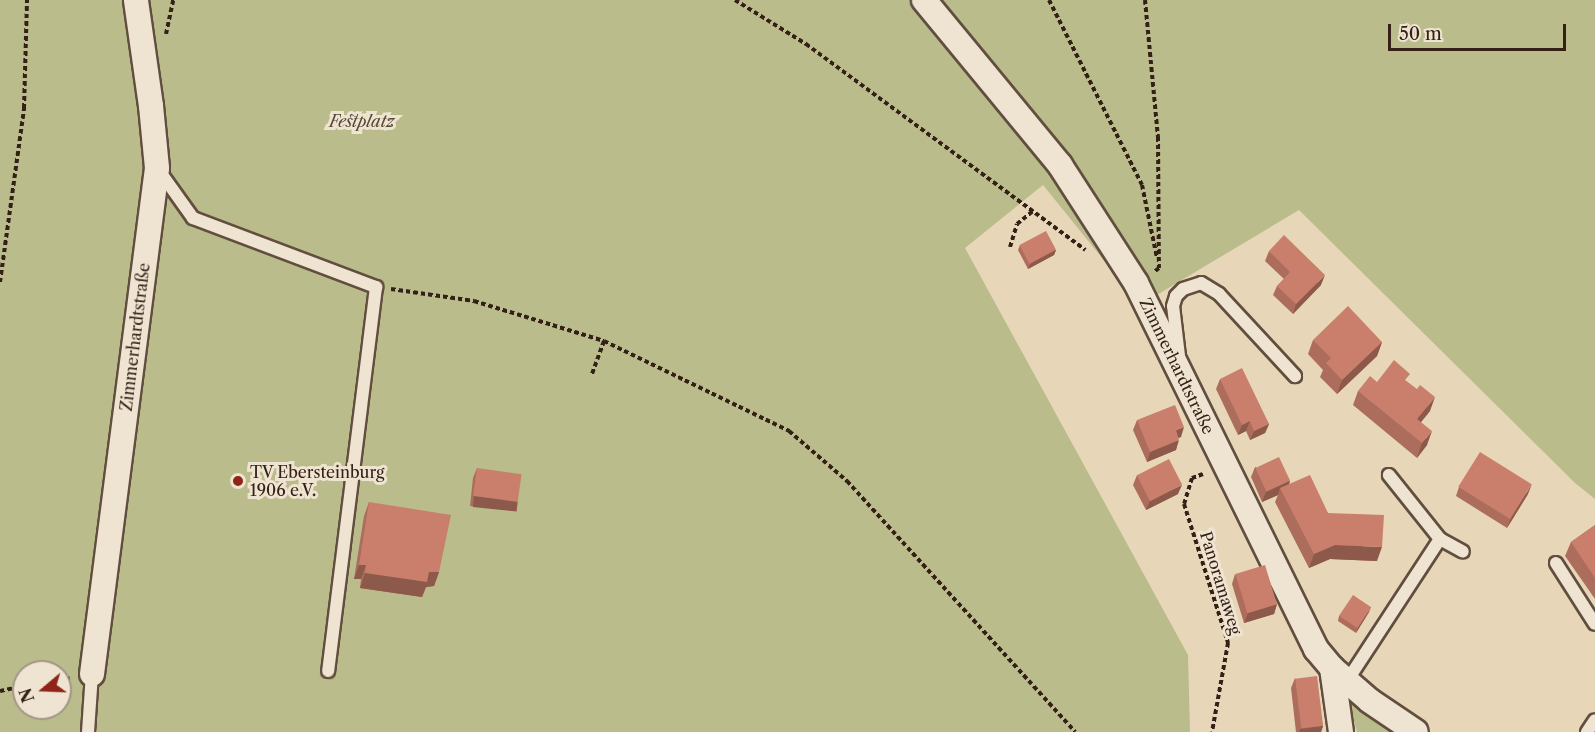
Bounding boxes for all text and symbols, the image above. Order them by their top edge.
scale bar [1391,12,1570,50]
text: 50 m [1399,23,1442,45]
park label: Festplatz [329,111,395,131]
street label: Zimmerhardtstraße [116,262,154,412]
street label: Zimmerhardtstraße [1136,295,1218,437]
place label: TV Ebersteinburg 1906 e.V. [250,462,385,500]
marker: TV Ebersteinburg 1906 e.V. [231,474,245,488]
street label: Panoramaweg [1196,529,1246,637]
north arrow [12,660,72,720]
text: N [15,685,39,705]

